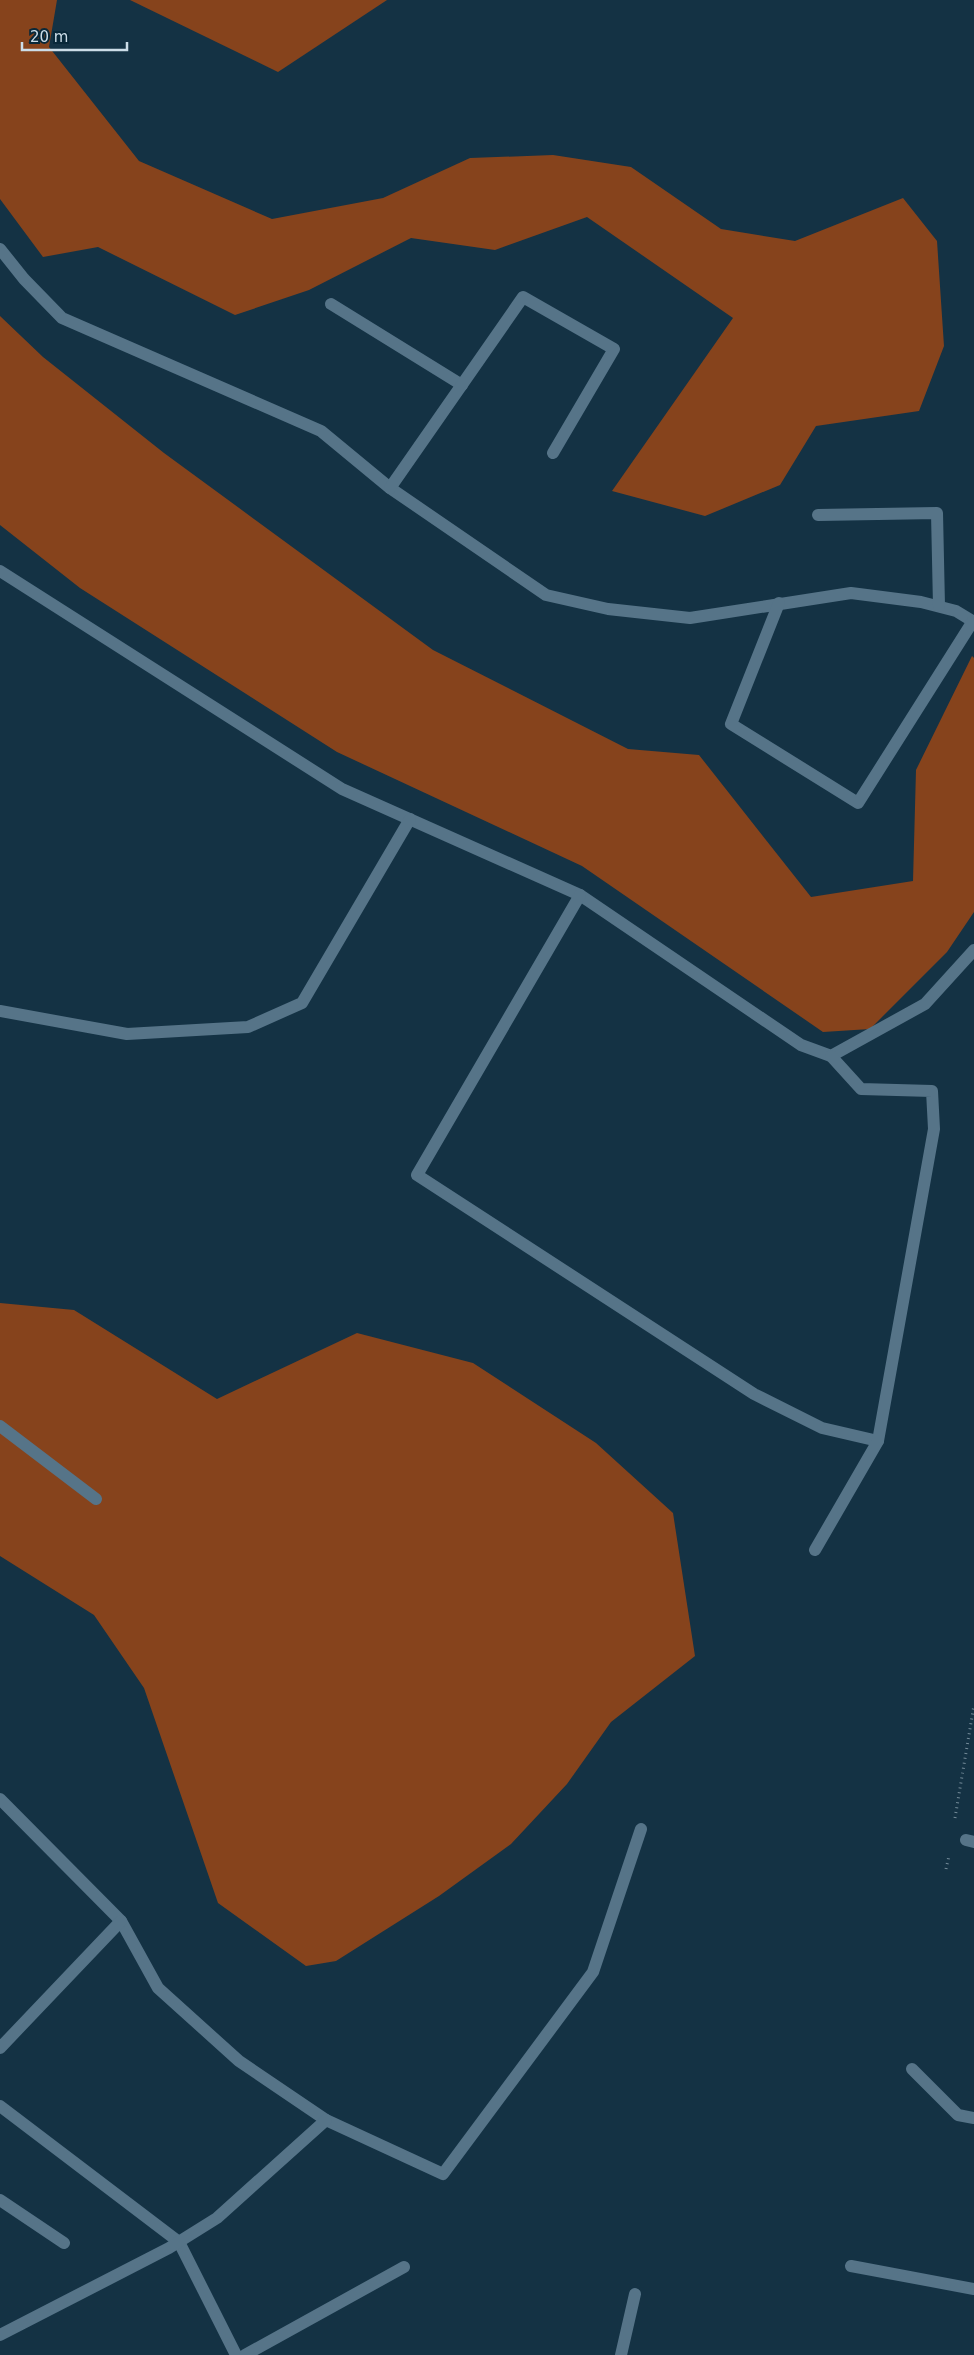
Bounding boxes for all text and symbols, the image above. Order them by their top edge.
scale bar [22,20,128,52]
text: 20 m [30,28,68,46]

